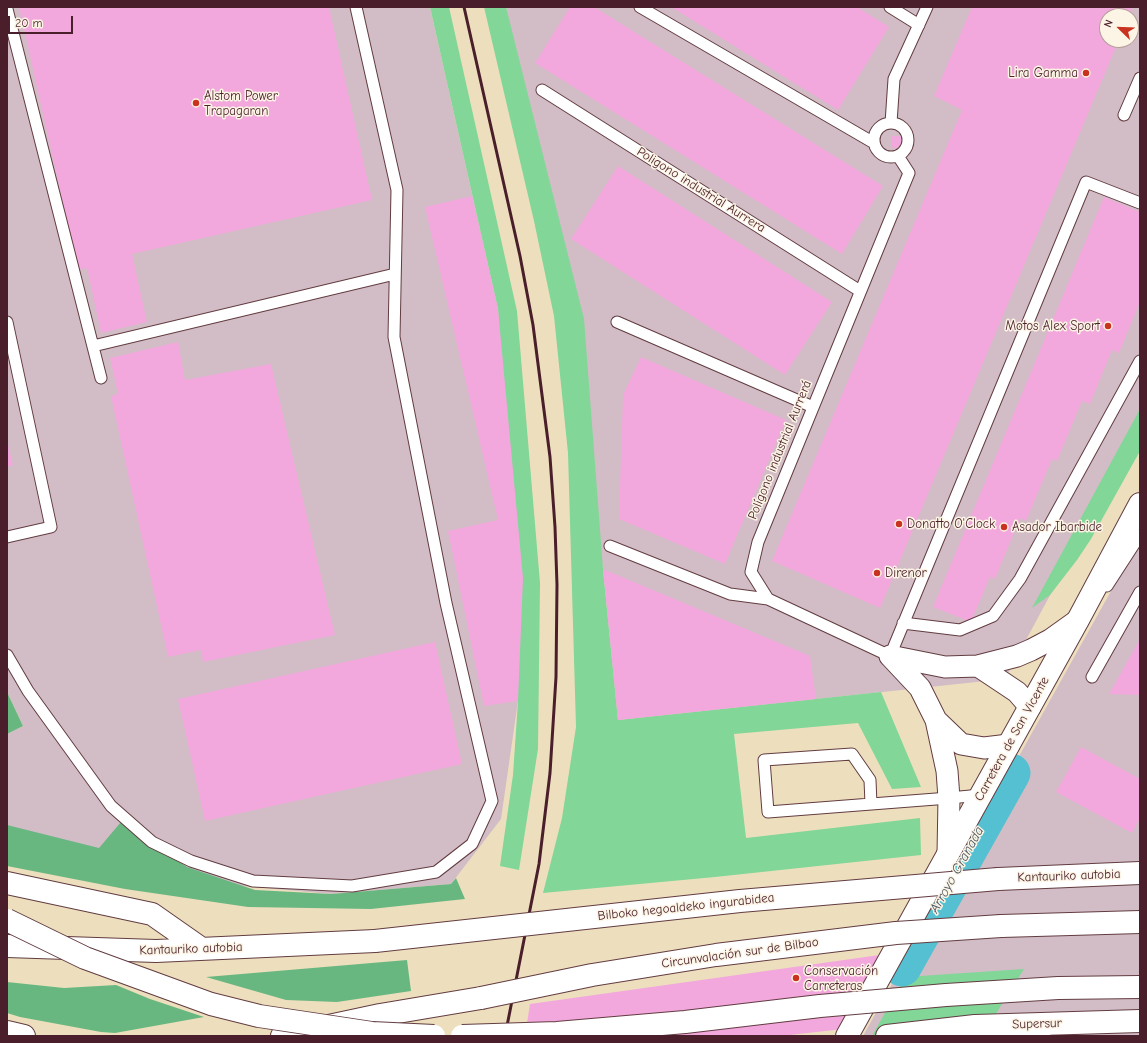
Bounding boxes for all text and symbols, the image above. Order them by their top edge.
scale bar [10,8,75,34]
north arrow [1099,8,1139,48]
text: 20 m [15,16,43,30]
text: N [1101,18,1116,29]
place label: Lira Gamma [1008,65,1078,81]
marker: Lira Gamma [1081,68,1091,78]
place label: Alstom Power Trapagaran [204,88,278,119]
marker: Alstom Power Trapagaran [191,98,201,108]
street label: Poligono industrial Aurrera [634,144,768,236]
place label: Motos Alex Sport [1005,318,1100,334]
marker: Motos Alex Sport [1103,321,1113,331]
street label: Polígono industrial Aurrerá [745,378,815,522]
place label: Donatto O'Clock [907,516,995,532]
marker: Donatto O'Clock [894,519,904,529]
place label: Asador Ibarbide [1012,519,1102,535]
marker: Asador Ibarbide [999,522,1009,532]
place label: Direnor [885,565,927,581]
marker: Direnor [872,568,882,578]
street label: Carretera de San Vicente [971,674,1053,804]
water label: Arroyo Granada [926,824,988,916]
street label: Kantauriko autobia [1017,866,1121,886]
street label: Bilboko hegoaldeko ingurabidea [597,890,775,924]
street label: Circunvalación sur de Bilbao [660,934,820,972]
street label: Kantauriko autobia [139,939,243,959]
place label: Conservación Carreteras [804,963,878,994]
marker: Conservación Carreteras [791,973,801,983]
street label: Supersur [1012,1015,1062,1033]

